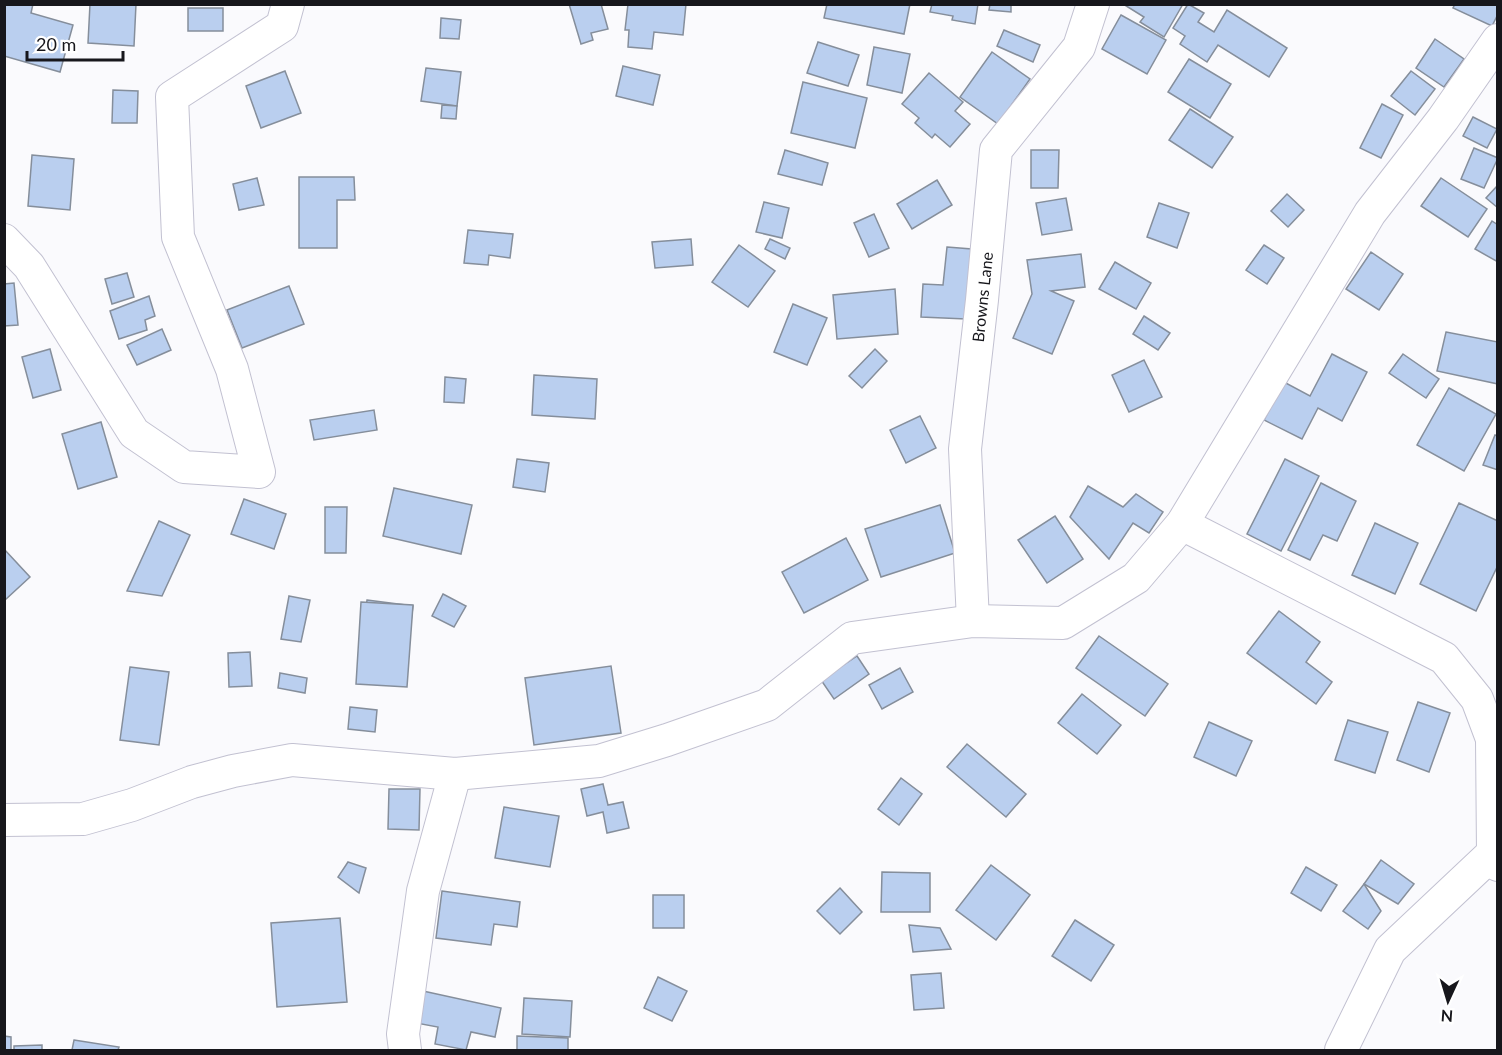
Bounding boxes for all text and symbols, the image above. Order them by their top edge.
scale bar [27,24,123,62]
text: 20 m [36,33,76,55]
street label: Browns Lane [968,251,996,343]
north arrow [1418,971,1478,1031]
text: N [1440,1007,1454,1026]

